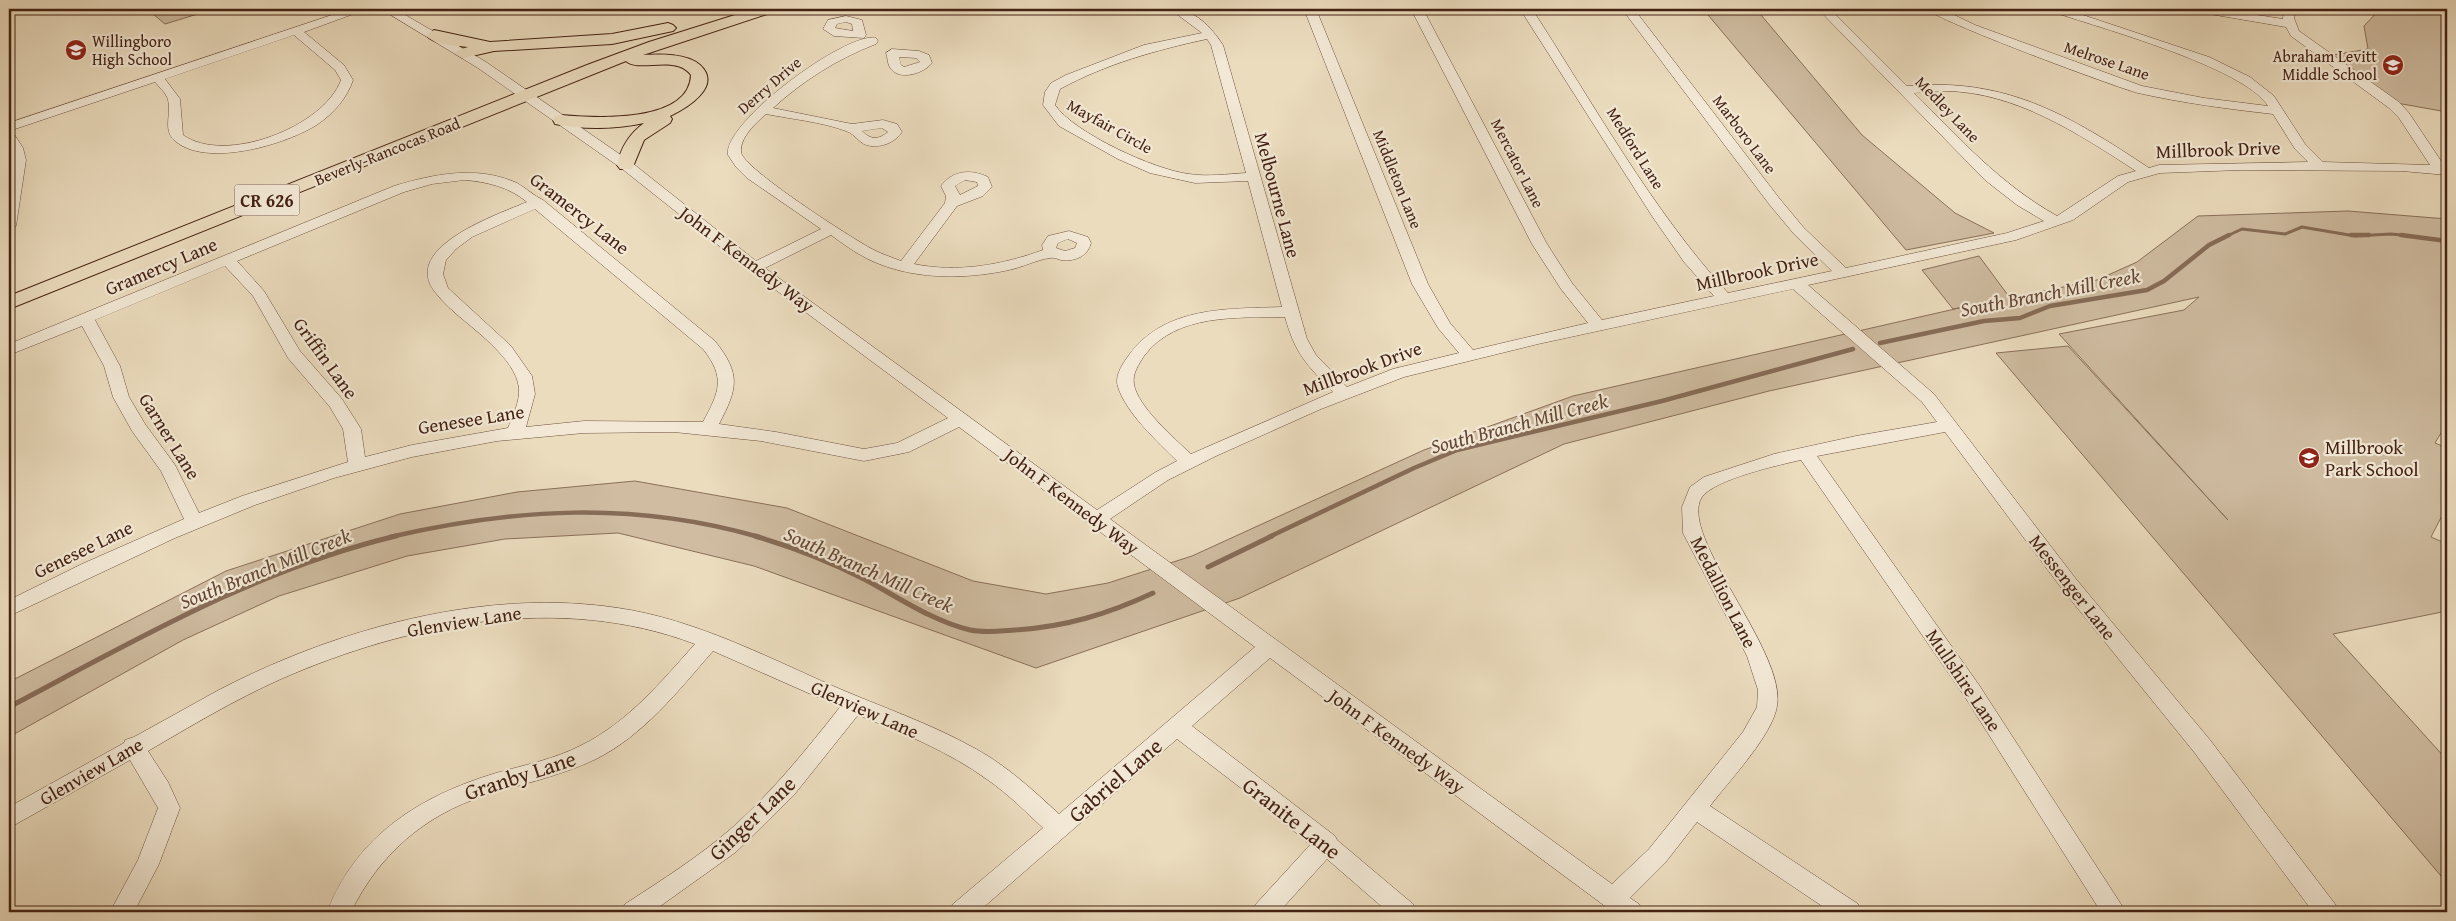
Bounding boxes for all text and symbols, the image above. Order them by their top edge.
place label: Willingboro High School [92,29,173,71]
street label: Melrose Lane [2061,34,2153,86]
school or university icon: Willingboro High School [64,38,88,62]
place label: Abraham Levitt Middle School [2273,44,2378,86]
street label: Derry Drive [732,50,806,120]
school or university icon: Abraham Levitt Middle School [2381,53,2405,77]
street label: Medley Lane [1910,70,1986,148]
street label: Marboro Lane [1707,89,1783,179]
street label: Mayfair Circle [1063,93,1157,159]
street label: Medford Lane [1601,102,1671,194]
street label: Beverly-Rancocas Road [311,111,464,191]
street label: Mercator Lane [1485,114,1551,212]
street label: Middleton Lane [1367,126,1429,232]
street label: Melbourne Lane [1248,129,1308,261]
street label: Millbrook Drive [2155,133,2281,165]
street label: Gramercy Lane [524,165,636,261]
road number: CR 626 [234,184,300,216]
street label: John F Kennedy Way [672,198,821,319]
street label: Gramercy Lane [100,230,222,302]
street label: Millbrook Drive [1693,244,1821,298]
water label: South Branch Mill Creek [1958,260,2143,324]
street label: Griffin Lane [287,312,365,405]
street label: Millbrook Drive [1299,333,1426,402]
water label: South Branch Mill Creek [1427,385,1612,461]
street label: Garner Lane [132,387,208,485]
street label: Genesee Lane [416,397,526,441]
place label: Millbrook Park School [2325,433,2419,483]
street label: John F Kennedy Way [997,440,1146,561]
school or university icon: Millbrook Park School [2297,446,2321,470]
street label: Genesee Lane [29,513,137,585]
water label: South Branch Mill Creek [780,519,959,620]
water label: South Branch Mill Creek [175,520,356,616]
street label: Messenger Lane [2023,528,2123,646]
street label: Medallion Lane [1684,531,1764,653]
street label: Glenview Lane [405,598,523,644]
street label: Mullshire Lane [1919,623,2009,737]
street label: Glenview Lane [807,673,923,745]
street label: John F Kennedy Way [1321,681,1471,800]
street label: Glenview Lane [34,730,148,812]
street label: Gabriel Lane [1061,730,1169,830]
street label: Granby Lane [460,742,580,808]
street label: Ginger Lane [701,768,803,868]
street label: Granite Lane [1236,769,1348,867]

